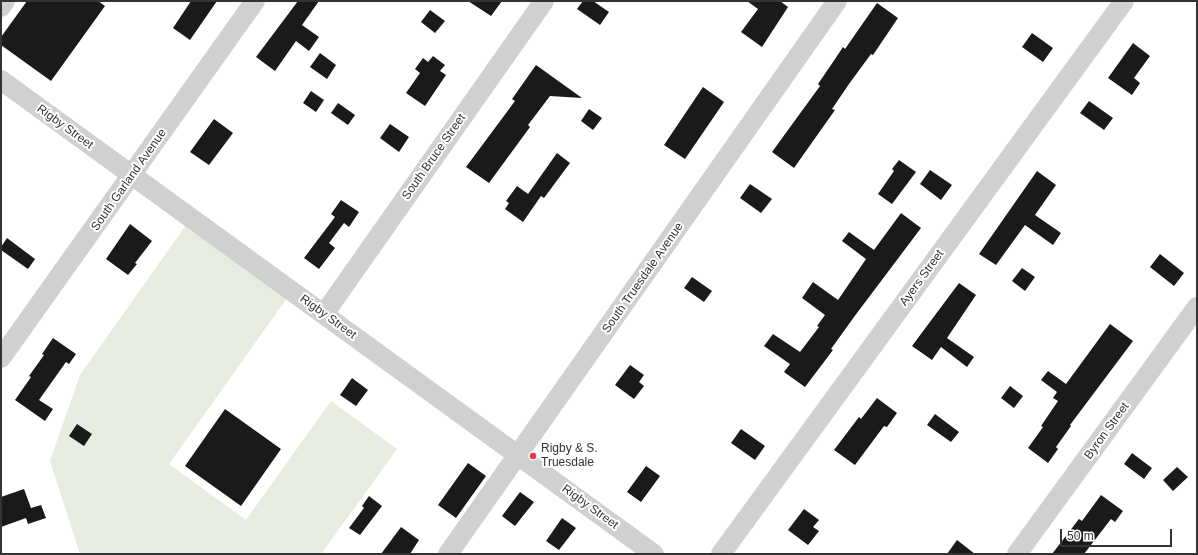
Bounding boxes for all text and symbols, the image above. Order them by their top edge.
street label: Rigby Street [34,102,96,152]
street label: South Bruce Street [399,111,469,203]
street label: South Garland Avenue [88,126,170,234]
street label: South Truesdale Avenue [599,220,687,336]
street label: Ayers Street [897,247,947,309]
street label: Rigby Street [297,292,359,342]
street label: Byron Street [1082,400,1132,462]
place label: Rigby & S. Truesdale [541,442,598,470]
marker: Rigby & S. Truesdale [528,451,538,461]
street label: Rigby Street [559,482,621,532]
scale bar [1062,521,1174,547]
text: 50 m [1067,529,1094,543]

